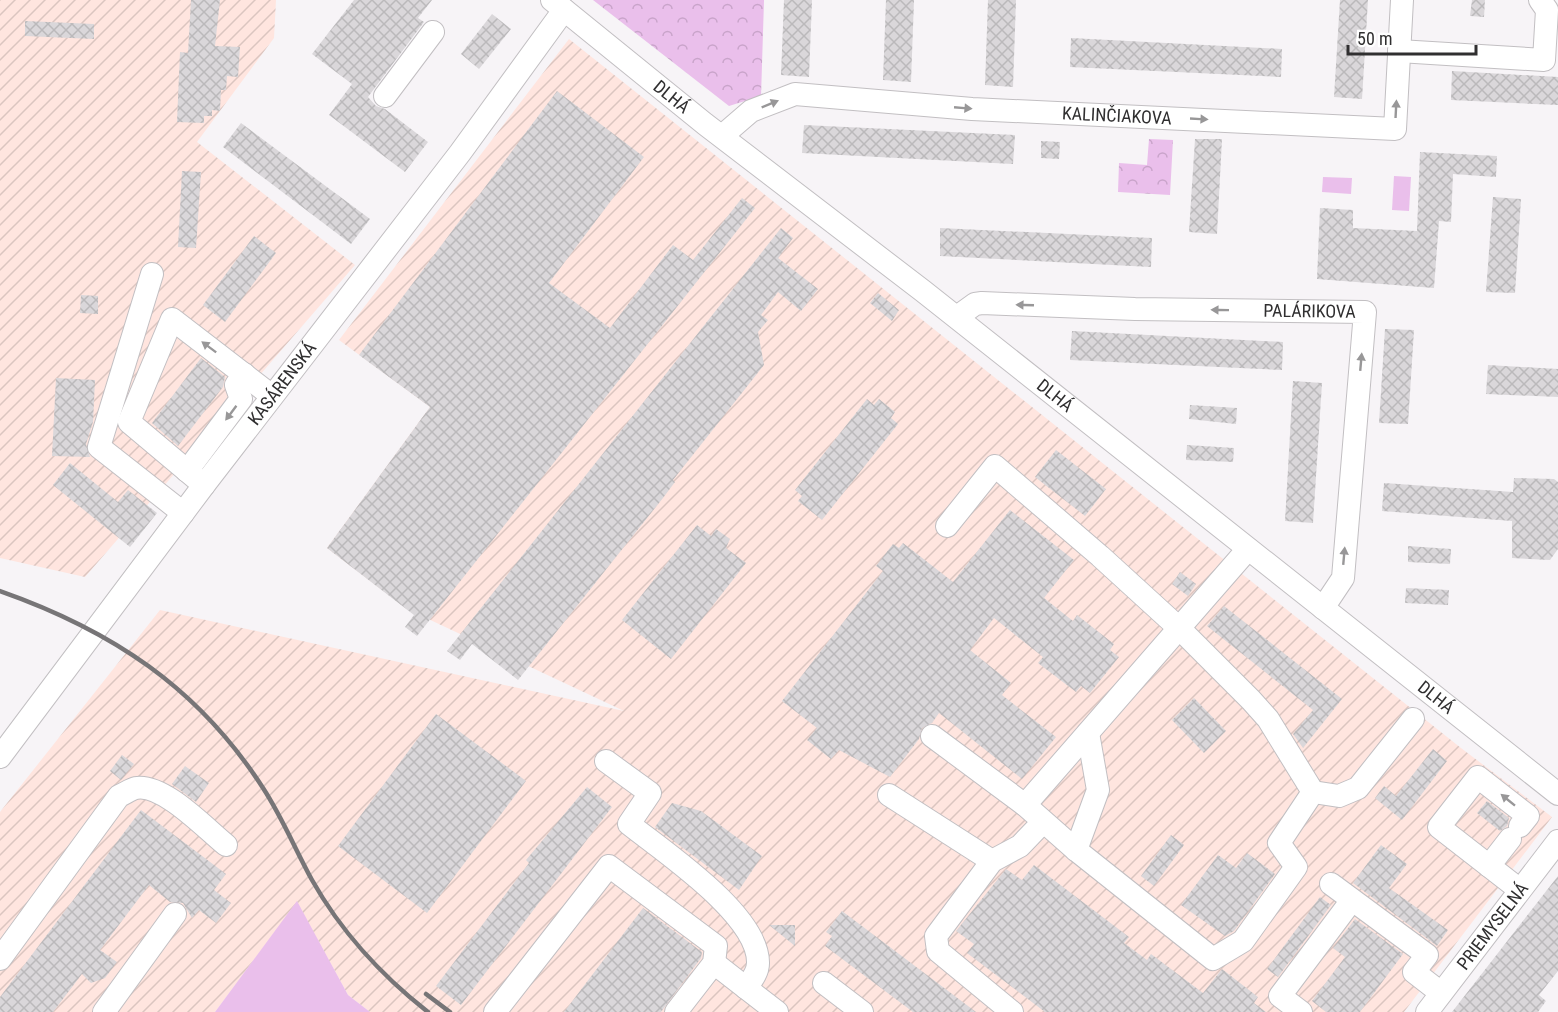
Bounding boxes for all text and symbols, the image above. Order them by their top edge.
scale bar [1348,18,1476,56]
text: 50 m [1357,28,1392,49]
street label: DLHÁ [650,76,695,118]
one-way arrow [761,99,779,108]
one-way arrow [1391,100,1400,119]
street label: KALINČIAKOVA [1061,102,1173,128]
one-way arrow [953,103,972,113]
one-way arrow [1190,115,1209,124]
one-way arrow [1015,300,1034,309]
street label: PALÁRIKOVA [1263,300,1357,322]
one-way arrow [1210,305,1229,315]
street label: KASÁRENSKÁ [243,337,321,429]
one-way arrow [201,342,216,354]
one-way arrow [1356,352,1365,371]
street label: DLHÁ [1033,374,1078,416]
one-way arrow [225,404,237,420]
one-way arrow [1340,546,1349,565]
street label: DLHÁ [1414,676,1459,718]
one-way arrow [1500,795,1515,807]
street label: PRIEMYSELNÁ [1452,878,1533,974]

